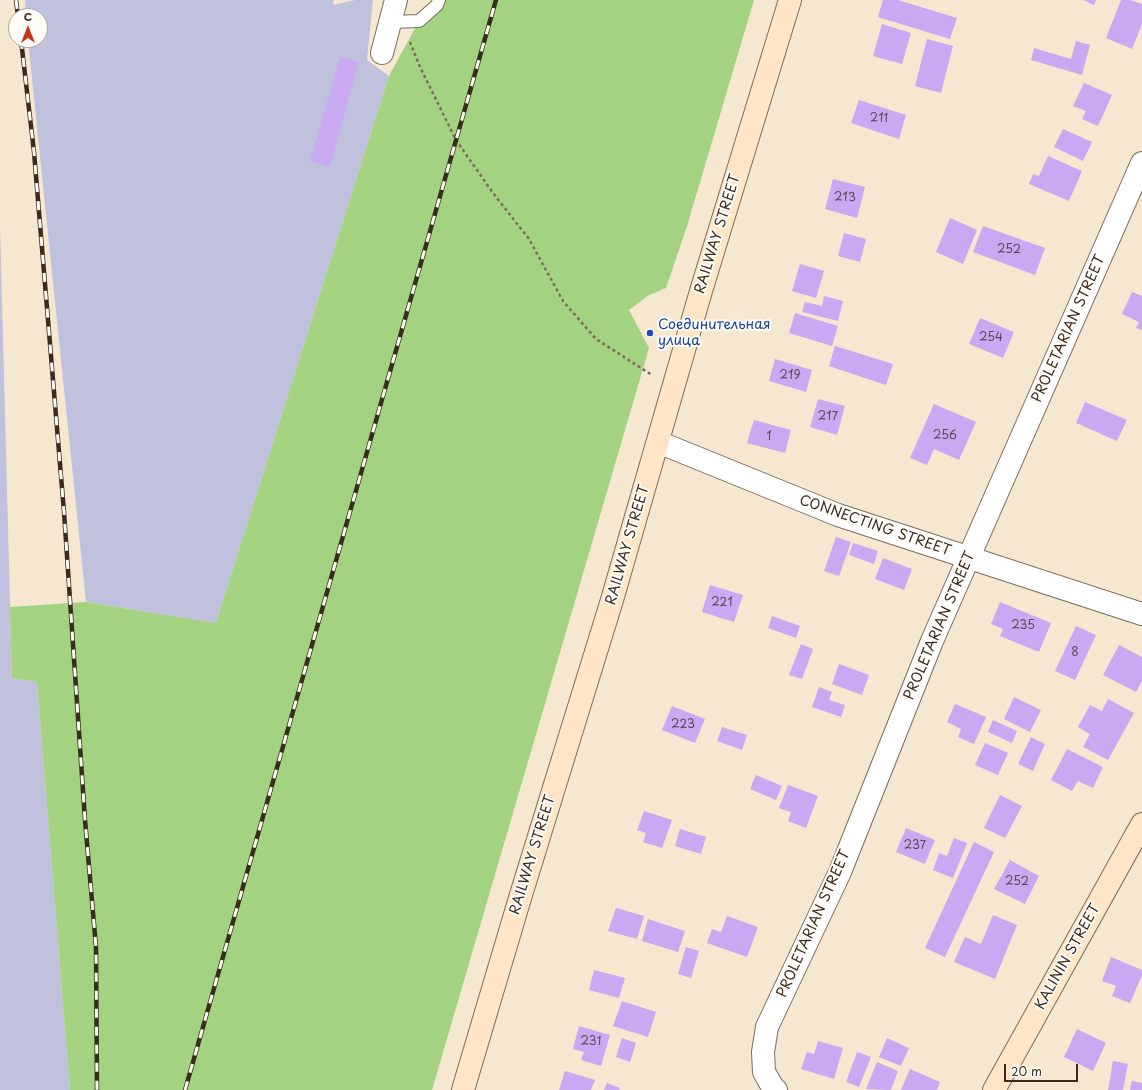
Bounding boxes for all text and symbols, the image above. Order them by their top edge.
north arrow [8,8,48,48]
text: С [24,8,32,25]
house number: 211 [870,112,888,126]
street label: RAILWAY STREET [692,172,744,296]
house number: 213 [834,191,856,205]
house number: 252 [997,243,1021,257]
street label: PROLETARIAN STREET [1029,253,1109,405]
place label: Соединительная улица [658,317,771,350]
marker: Соединительная улица [645,328,655,338]
house number: 254 [979,331,1003,345]
house number: 219 [780,369,800,383]
house number: 217 [818,410,838,424]
house number: 256 [933,429,957,443]
house number: 1 [766,430,772,444]
street label: RAILWAY STREET [603,483,653,607]
street label: CONNECTING STREET [797,492,953,560]
street label: PROLETARIAN STREET [901,549,979,703]
house number: 221 [711,596,733,610]
house number: 235 [1011,619,1035,633]
house number: 8 [1071,646,1079,660]
house number: 223 [671,718,695,732]
street label: RAILWAY STREET [507,793,559,917]
house number: 237 [904,839,926,853]
street label: PROLETARIAN STREET [774,848,854,1000]
house number: 252 [1005,875,1029,889]
street label: KALININ STREET [1032,901,1104,1013]
house number: 231 [581,1035,601,1049]
scale bar [1006,1056,1080,1082]
text: 20 m [1011,1062,1042,1080]

